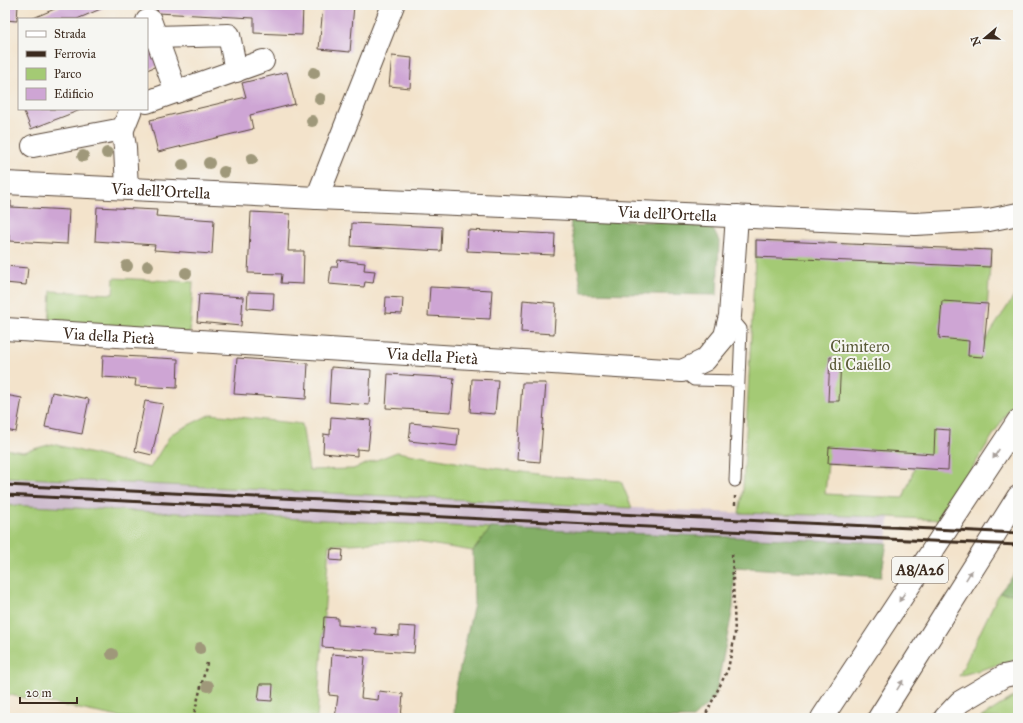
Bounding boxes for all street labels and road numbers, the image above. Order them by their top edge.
street label: Via dell'Ortella [110,179,211,203]
street label: Via dell'Ortella [616,202,717,225]
street label: Via della Pietà [61,324,155,348]
street label: Via della Pietà [385,344,479,368]
road number: A8/A26 [892,557,948,583]

